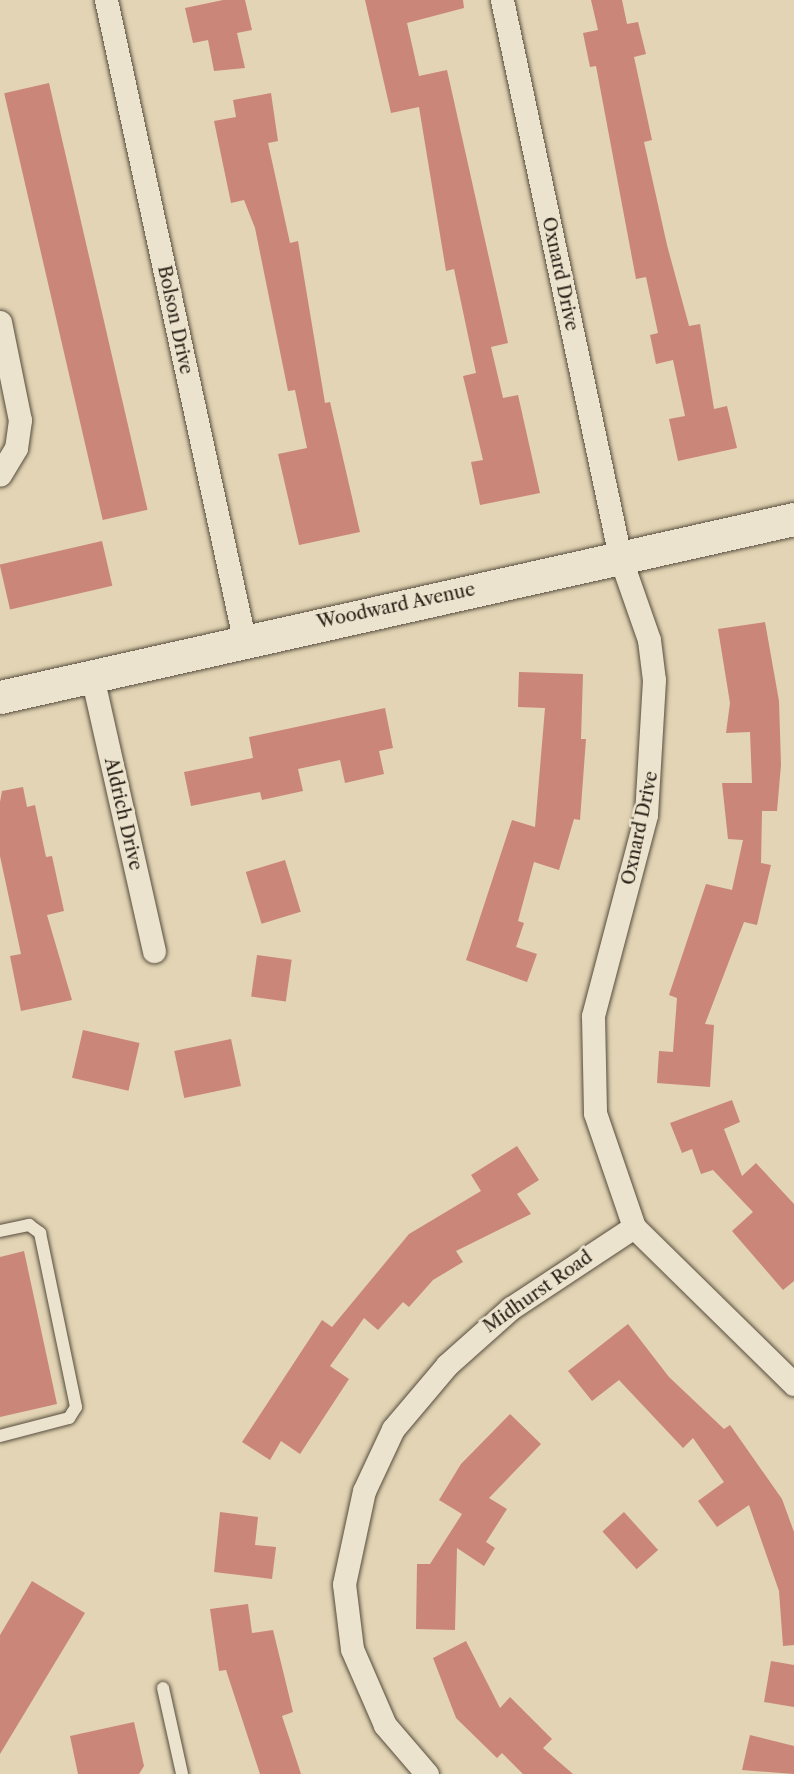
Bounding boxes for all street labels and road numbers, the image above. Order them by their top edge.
street label: Oxnard Drive [537,215,583,333]
street label: Bolson Drive [153,264,197,376]
street label: Woodward Avenue [315,579,477,633]
street label: Aldrich Drive [100,756,146,872]
street label: Oxnard Drive [617,769,663,887]
street label: Midhurst Road [479,1246,597,1338]

